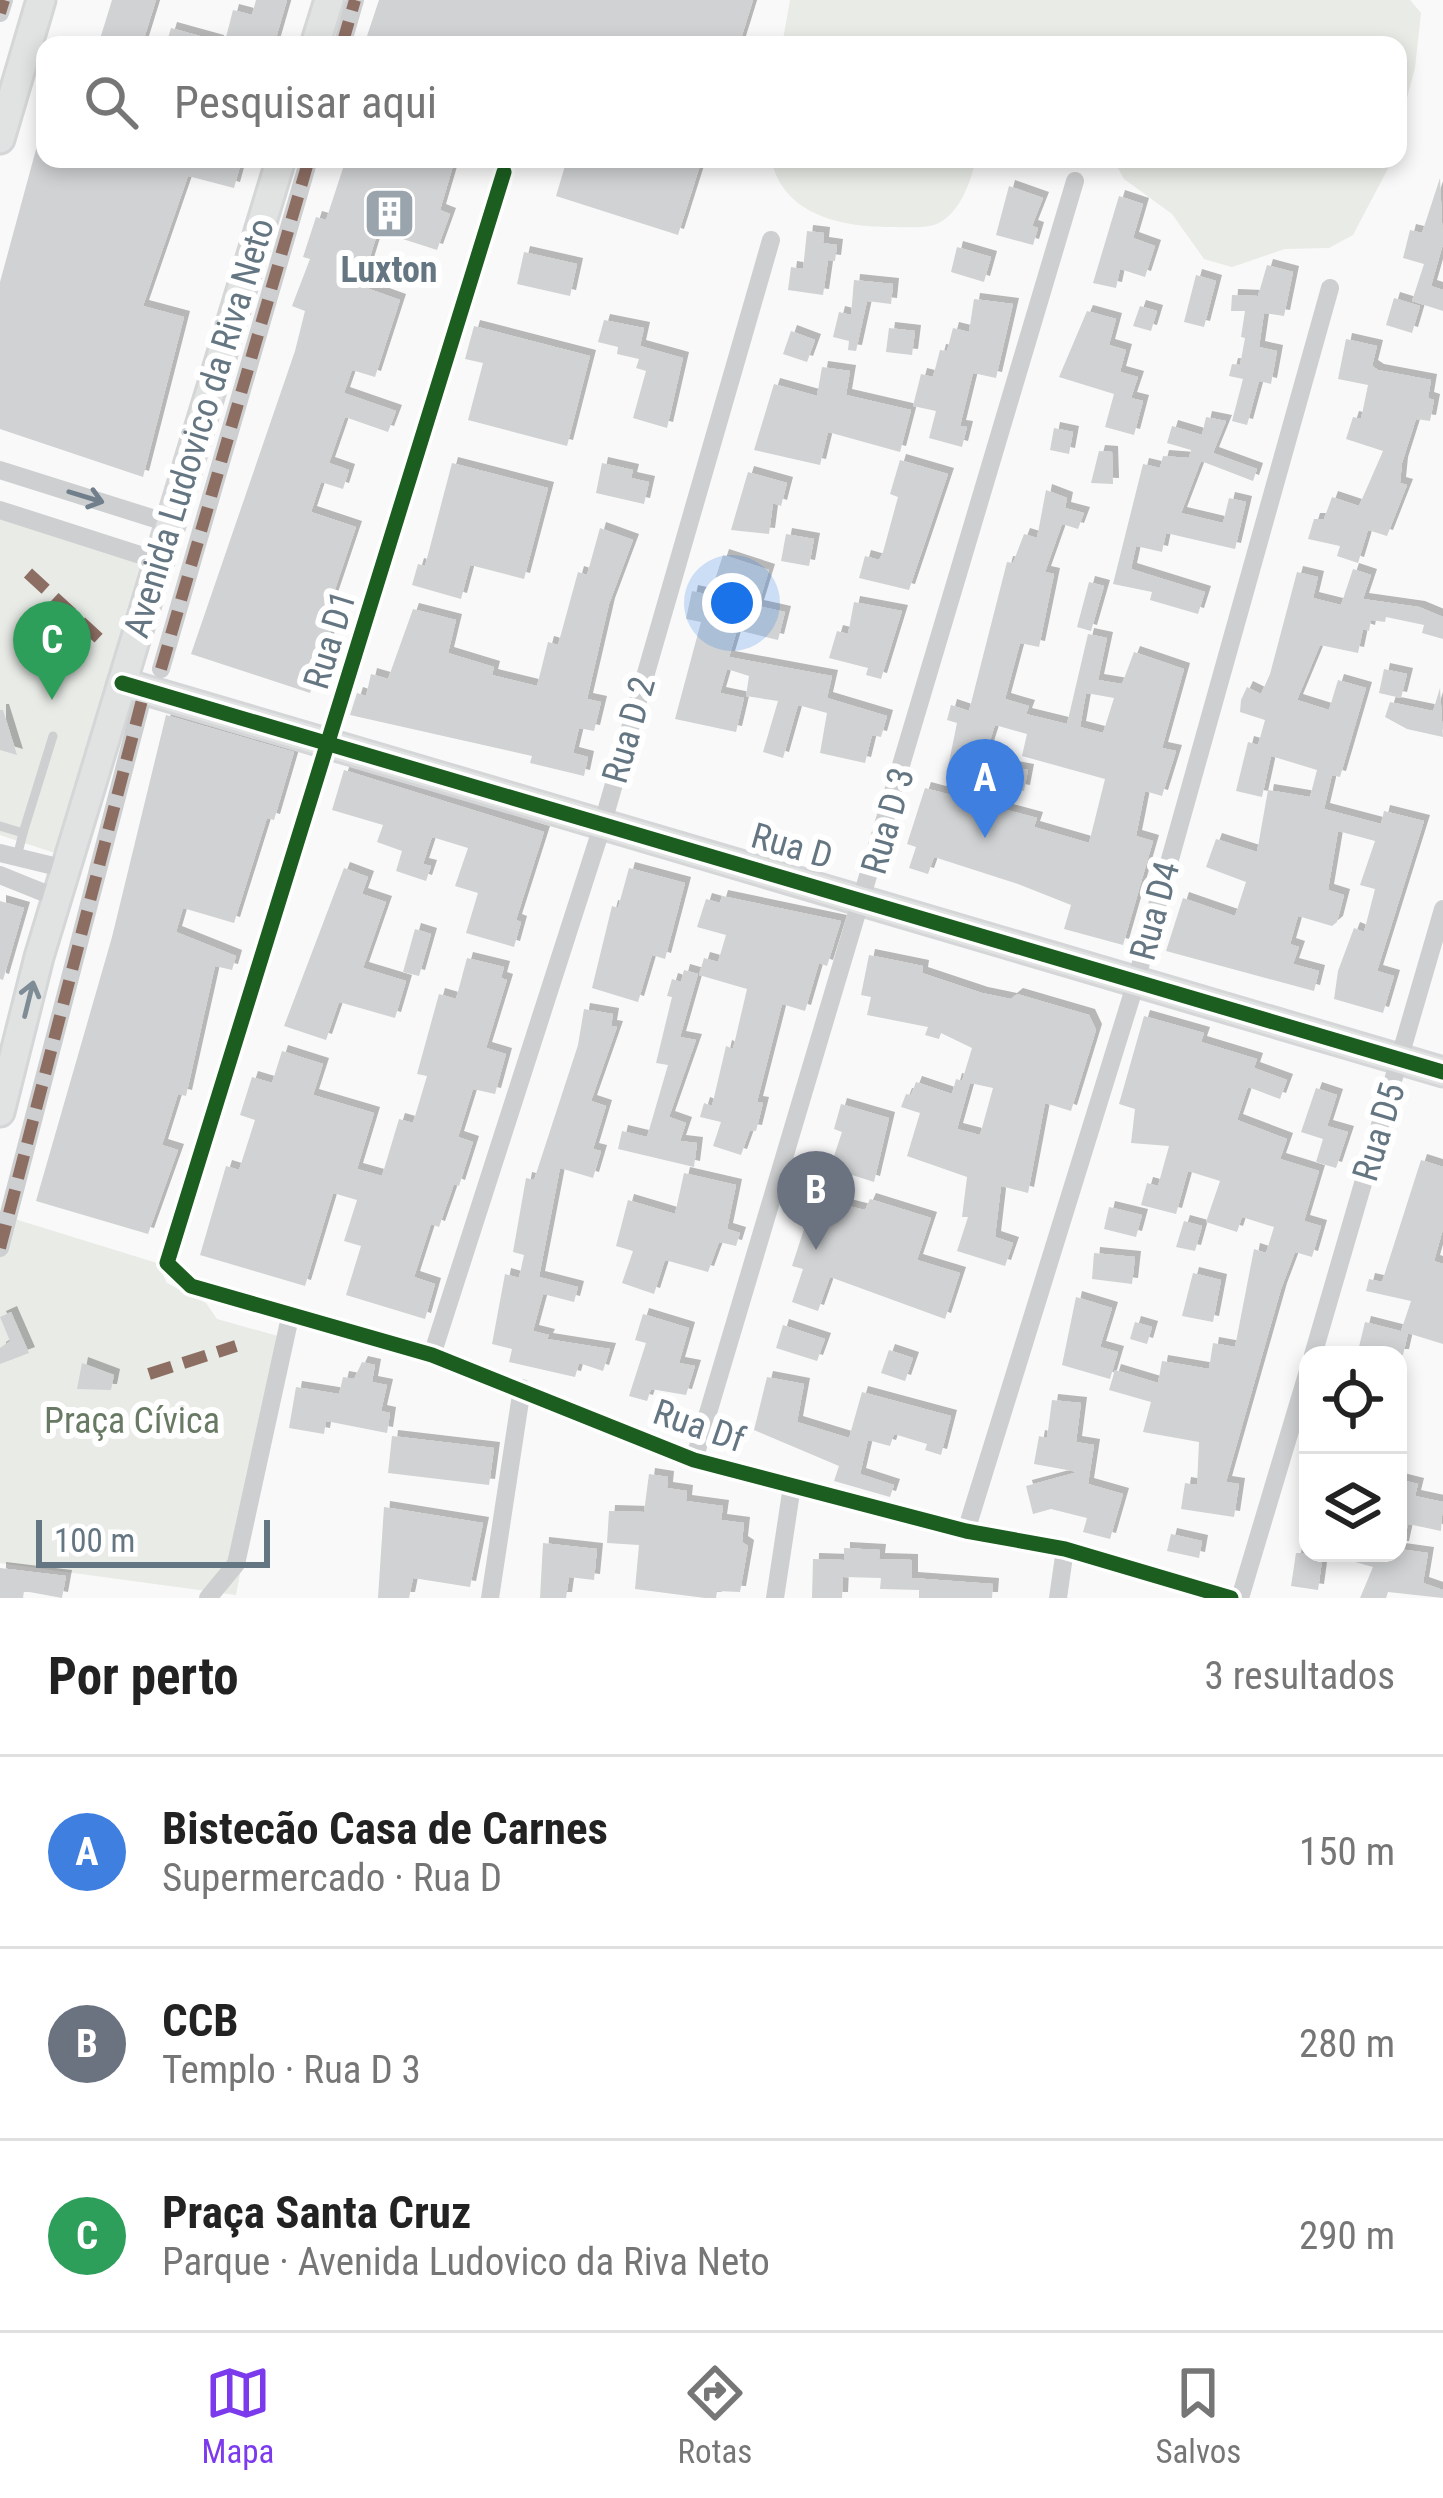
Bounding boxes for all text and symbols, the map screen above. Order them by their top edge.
search box [36,36,1407,168]
icon: search [78,69,144,135]
text: Pesquisar aqui [174,76,437,129]
building icon: Luxton [361,186,417,242]
street label: Avenida Ludovico da Riva Neto [115,213,283,643]
place label: Luxton [340,249,438,291]
one-way arrow [66,487,104,509]
your location [702,573,762,633]
street label: Rua D1 [295,586,365,694]
pin: C [13,601,91,700]
street label: Rua D 2 [594,672,664,788]
pin: A [946,739,1024,838]
street label: Rua D 3 [853,763,923,879]
street label: Rua D [747,814,837,878]
street label: Rua D4 [1122,857,1188,965]
one-way arrow [19,980,41,1018]
street label: Rua D5 [1344,1078,1414,1186]
pin: B [777,1151,855,1250]
map controls [1299,1346,1407,1562]
button: locate [1299,1346,1407,1454]
street label: Rua Df [648,1391,751,1461]
park label: Praça Cívica [44,1400,220,1442]
button: layers [1299,1454,1407,1562]
scale bar [36,1514,270,1567]
text: 100 m [54,1521,135,1560]
text: Por perto [48,1647,239,1706]
text: 3 resultados [1204,1653,1395,1699]
text: Bistecão Casa de Carnes [162,1802,608,1855]
text: A [75,1829,99,1875]
text: 150 m [1299,1829,1395,1875]
text: Supermercado · Rua D [162,1855,502,1901]
text: CCB [162,1994,239,2047]
text: B [76,2021,98,2067]
text: 280 m [1299,2021,1395,2067]
text: Templo · Rua D 3 [162,2047,421,2093]
text: Praça Santa Cruz [162,2186,471,2239]
text: C [76,2213,98,2259]
text: 290 m [1299,2213,1395,2259]
text: Parque · Avenida Ludovico da Riva Neto [162,2239,770,2285]
tab: Mapa [202,2360,274,2471]
tab: Rotas [678,2360,752,2471]
tab: Salvos [1155,2360,1241,2471]

